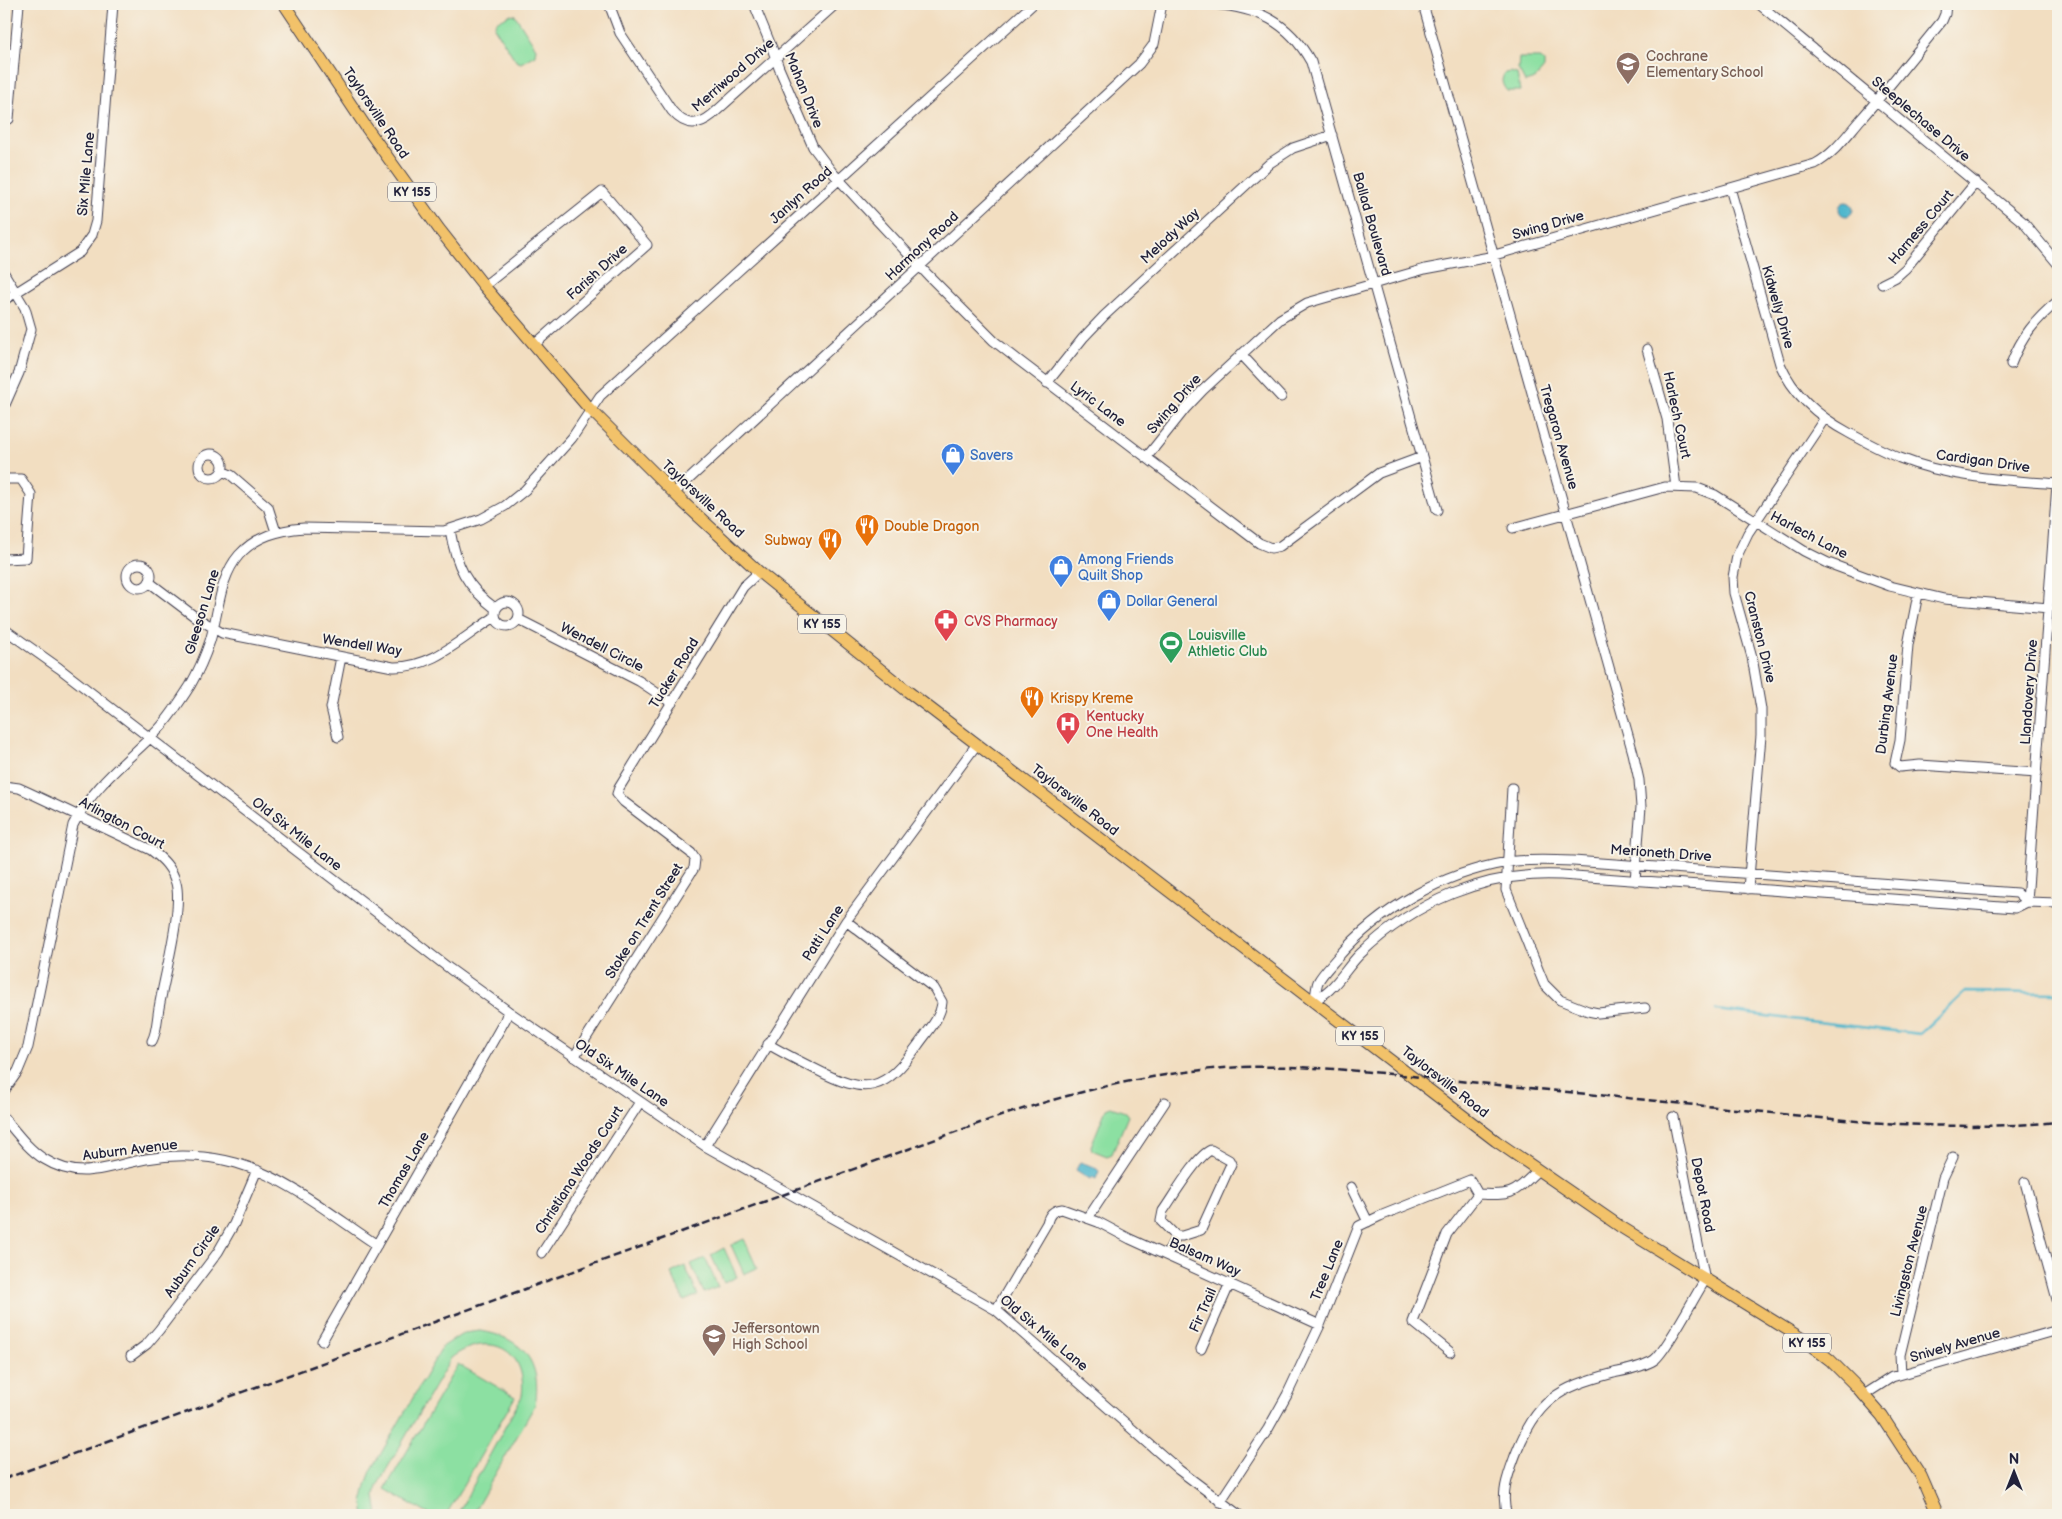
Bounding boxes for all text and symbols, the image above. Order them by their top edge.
street label: Merriwood Drive [688,35,778,115]
place label: Cochrane Elementary School [1646,48,1764,81]
street label: Mahan Drive [781,50,827,130]
school or university icon: Cochrane Elementary School [1615,51,1641,85]
street label: Taylorsville Road [339,64,413,162]
street label: Steeplechase Drive [1868,73,1974,165]
street label: Six Mile Lane [74,131,98,217]
street label: Janlyn Road [766,163,836,227]
street label: Ballad Boulevard [1349,170,1395,278]
road number: KY 155 [388,182,436,202]
street label: Harness Court [1885,186,1958,268]
street label: Melody Way [1137,204,1203,268]
street label: Swing Drive [1510,207,1586,243]
street label: Harmony Road [882,208,962,284]
street label: Farish Drive [563,240,631,304]
street label: Kidwelly Drive [1758,263,1798,351]
street label: Harlech Court [1659,370,1695,461]
street label: Swing Drive [1143,371,1205,437]
street label: Lyric Lane [1067,378,1129,430]
street label: Tregaron Avenue [1536,383,1582,491]
shop icon: Savers [940,442,966,476]
street label: Cardigan Drive [1935,446,2031,476]
place label: Savers [970,447,1013,464]
street label: Taylorsville Road [658,457,748,541]
street label: Harlech Lane [1767,507,1851,563]
restaurant icon: Double Dragon [854,513,880,547]
place label: Double Dragon [884,518,980,535]
restaurant icon: Subway [817,527,843,561]
place label: Subway [764,532,813,549]
place label: Among Friends Quilt Shop [1078,551,1174,584]
shop icon: Among Friends Quilt Shop [1048,554,1074,588]
street label: Gleeson Lane [181,567,223,657]
shop icon: Dollar General [1096,588,1122,622]
street label: Cranston Drive [1740,589,1780,685]
place label: Dollar General [1126,593,1218,610]
pharmacy icon: CVS Pharmacy [933,608,959,642]
place label: CVS Pharmacy [964,613,1058,630]
road number: KY 155 [798,614,846,634]
street label: Wendell Circle [557,619,647,675]
place label: Louisville Athletic Club [1188,627,1268,660]
street label: Wendell Way [321,630,404,660]
sports icon: Louisville Athletic Club [1158,630,1184,664]
street label: Tucker Road [646,634,702,712]
street label: Llandovery Drive [2017,639,2041,745]
street label: Durbing Avenue [1872,653,1902,755]
restaurant icon: Krispy Kreme [1019,685,1045,719]
place label: Krispy Kreme [1050,690,1133,707]
place label: Kentucky One Health [1086,708,1159,741]
hospital icon: Kentucky One Health [1055,711,1081,745]
street label: Taylorsville Road [1028,761,1122,839]
street label: Arlington Court [76,793,168,853]
street label: Old Six Mile Lane [249,794,345,874]
street label: Merioneth Drive [1610,841,1712,865]
street label: Stoke on Trent Street [602,859,687,982]
street label: Patti Lane [799,902,847,964]
road number: KY 155 [1336,1026,1384,1046]
street label: Old Six Mile Lane [572,1035,672,1111]
street label: Taylorsville Road [1398,1043,1492,1121]
street label: Christiana Woods Court [531,1102,627,1237]
street label: Thomas Lane [375,1129,433,1211]
street label: Auburn Avenue [82,1136,178,1164]
street label: Depot Road [1687,1156,1719,1234]
street label: Livingston Avenue [1887,1204,1931,1318]
street label: Auburn Circle [161,1221,223,1301]
street label: Balsam Way [1167,1234,1244,1281]
street label: Tree Lane [1307,1237,1347,1303]
street label: Fir Trail [1186,1285,1220,1335]
street label: Old Six Mile Lane [997,1291,1091,1375]
place label: Jeffersontown High School [732,1320,820,1353]
school or university icon: Jeffersontown High School [701,1323,727,1357]
street label: Snively Avenue [1908,1324,2002,1366]
road number: KY 155 [1783,1334,1831,1352]
north arrow [1990,1446,2040,1496]
text: N [2009,1451,2019,1468]

